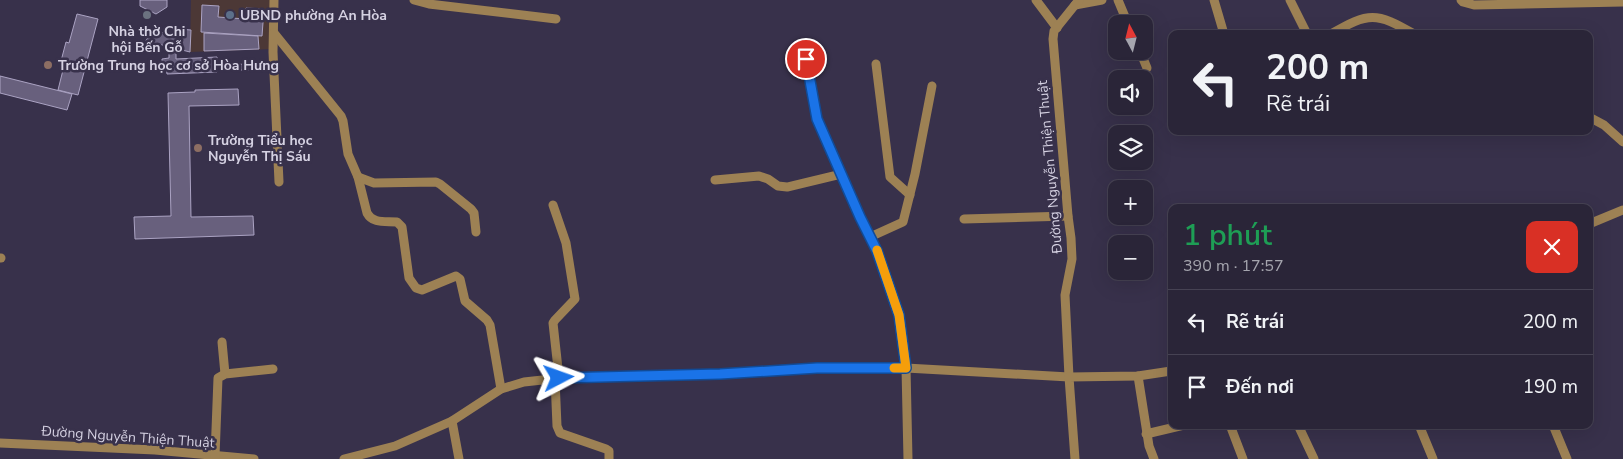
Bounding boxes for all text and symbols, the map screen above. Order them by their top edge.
place label: UBND phường An Hòa [240,6,387,25]
marker: Nhà thờ Chi hội Bến Gỗ [141,9,153,21]
marker: UBND phường An Hòa [224,9,236,21]
north arrow [1108,15,1152,60]
map controls [1108,15,1153,280]
place label: Nhà thờ Chi hội Bến Gỗ [109,22,185,57]
pin [785,38,827,80]
text: 200 m [1266,44,1369,91]
icon: arrive [792,45,820,73]
icon: left [1183,50,1248,115]
place label: Trường Trung học cơ sở Hòa Hưng [58,56,279,75]
marker: Trường Trung học cơ sở Hòa Hưng [42,59,54,71]
button: sound [1108,70,1153,115]
street label: Đường Nguyễn Thiện Thuật [1033,80,1067,255]
text: Rẽ trái [1266,89,1330,119]
button: layers [1108,125,1153,170]
place label: Trường Tiểu học Nguyễn Thị Sáu [208,131,313,166]
marker: Trường Tiểu học Nguyễn Thị Sáu [192,142,204,154]
button: + [1108,180,1153,225]
text: 1 phút [1183,215,1272,256]
button: close [1526,221,1578,273]
button: − [1108,235,1153,280]
text: 390 m · 17:57 [1183,255,1284,277]
icon: left [1183,308,1211,336]
text: Rẽ trái [1226,309,1284,335]
text: 200 m [1523,309,1578,335]
position arrow [532,351,584,403]
icon: arrive [1183,373,1211,401]
text: Đến nơi [1226,374,1294,400]
text: 190 m [1523,374,1578,400]
street label: Đường Nguyễn Thiện Thuật [40,421,215,453]

